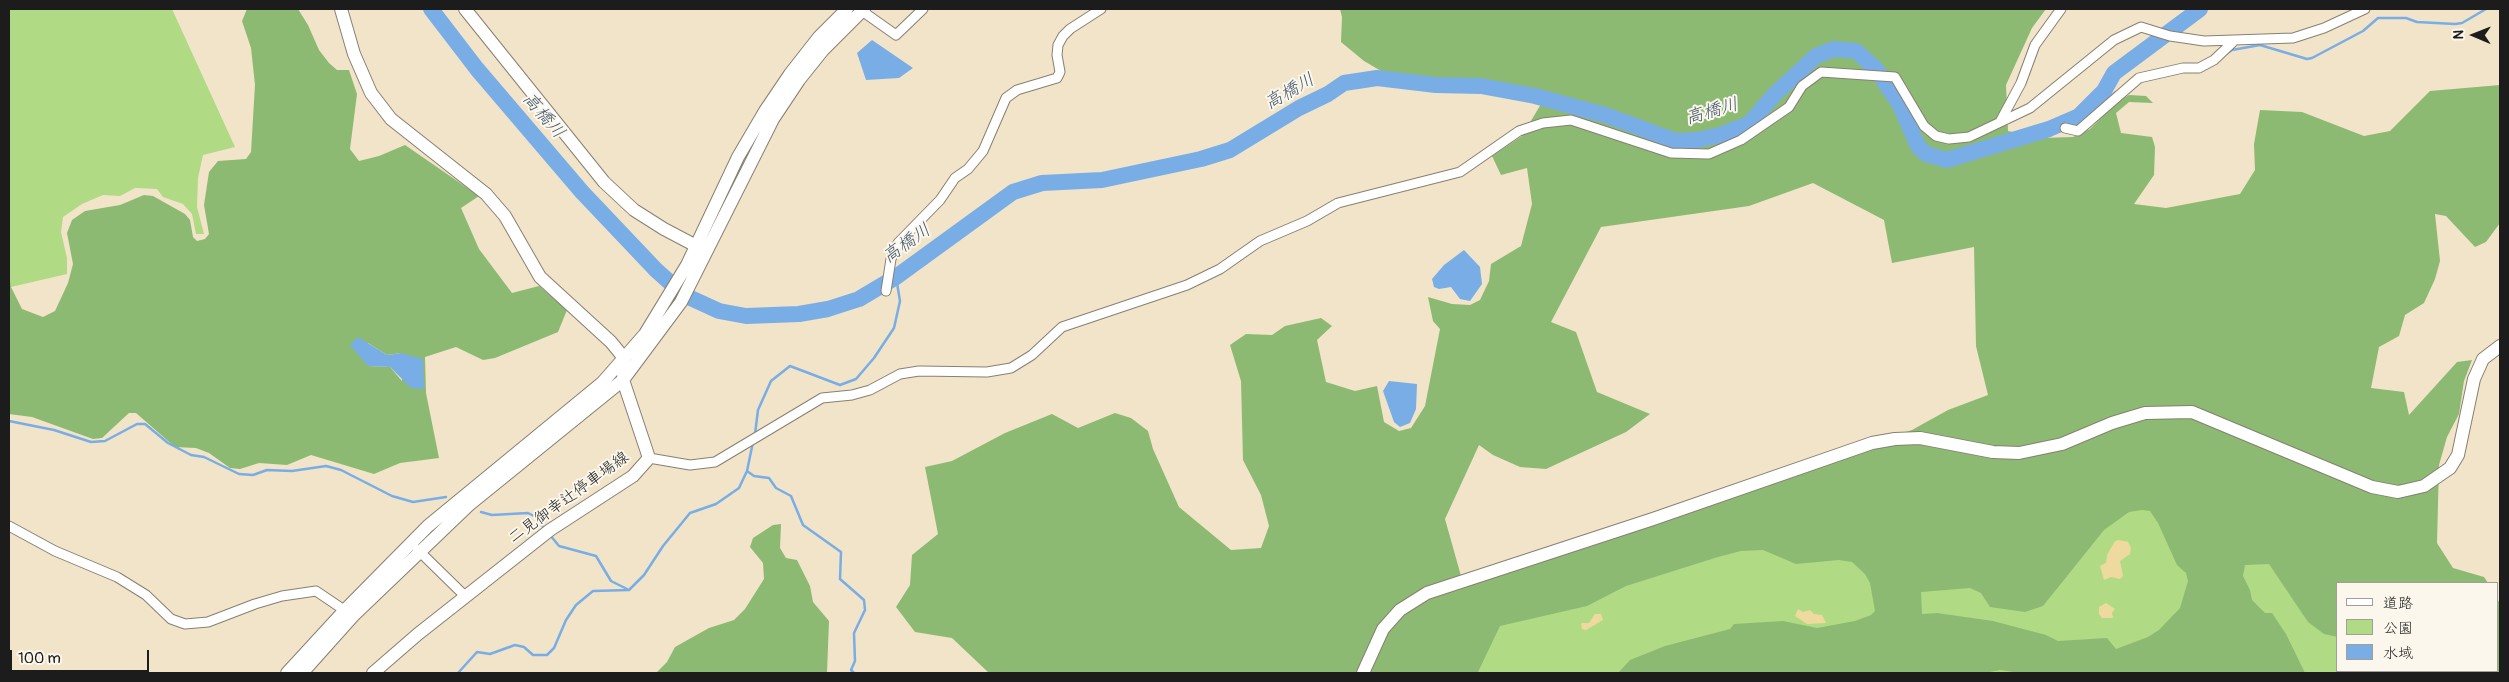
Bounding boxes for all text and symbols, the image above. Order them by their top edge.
north arrow [2449,10,2499,60]
text: N [2450,30,2467,40]
water label: 高橋川 [1261,69,1319,115]
water label: 高橋川 [517,89,569,143]
water label: 高橋川 [1683,94,1741,130]
water label: 高橋川 [879,220,935,268]
street label: 二見御幸辻停車場線 [505,448,633,548]
legend [2336,582,2499,672]
text: 道路 [2383,594,2413,613]
text: 公園 [2383,619,2413,638]
scale bar [12,640,151,672]
text: 水域 [2383,644,2413,663]
text: 100 m [18,649,61,668]

